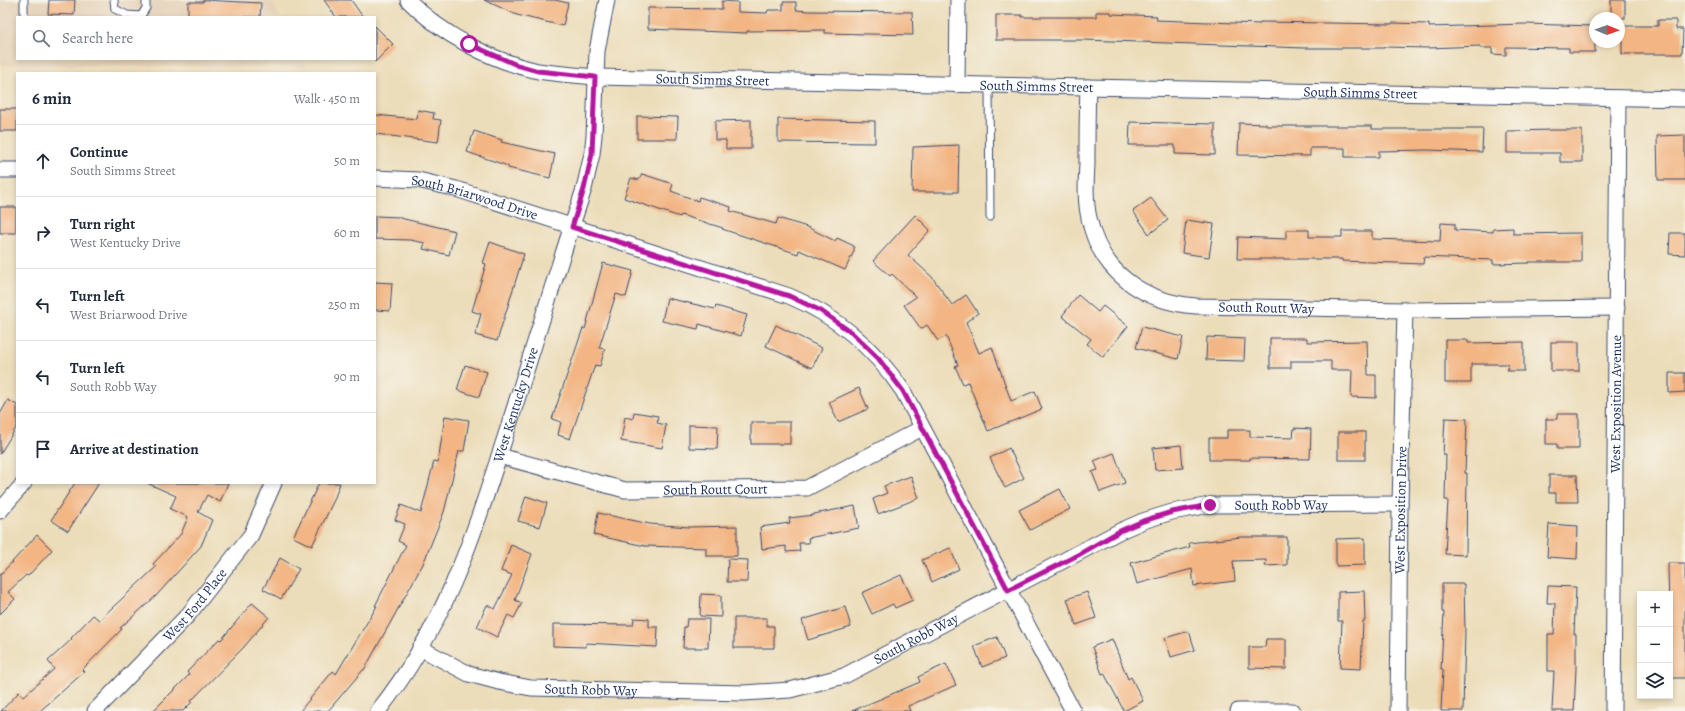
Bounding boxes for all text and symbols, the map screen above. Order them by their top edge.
north arrow [1589,12,1625,48]
search box [16,16,376,60]
icon: search [30,27,52,49]
text: Search here [62,28,133,48]
route start [460,35,478,53]
street label: South Simms Street [655,69,770,91]
street label: South Simms Street [979,76,1094,97]
street label: South Simms Street [1303,82,1418,104]
text: 6 min [32,87,72,110]
text: Walk · 450 m [294,90,360,107]
text: Continue [70,142,128,162]
icon: ahead [32,150,54,172]
text: 50 m [334,152,360,169]
text: South Simms Street [70,162,176,179]
street label: South Briarwood Drive [411,171,540,225]
text: Turn right [70,214,135,234]
icon: right [32,222,54,244]
text: 60 m [334,224,360,241]
text: West Kentucky Drive [70,234,181,251]
text: Turn left [70,286,125,306]
icon: left [32,294,54,316]
text: 250 m [328,296,360,313]
street label: South Routt Way [1218,297,1315,318]
text: West Briarwood Drive [70,306,187,323]
street label: West Exposition Avenue [1606,335,1626,474]
street label: West Kentucky Drive [488,345,543,465]
text: Turn left [70,358,125,378]
icon: left [32,366,54,388]
text: 90 m [334,368,360,385]
text: South Robb Way [70,378,156,395]
icon: arrive [32,438,54,460]
text: Arrive at destination [70,439,199,459]
street label: West Exposition Drive [1390,446,1411,575]
street label: South Routt Court [663,479,768,500]
street label: South Robb Way [1234,495,1329,515]
route end [1201,496,1219,514]
street label: West Ford Place [158,564,231,646]
map controls [1637,591,1673,699]
button: + [1637,591,1673,627]
street label: South Robb Way [870,608,962,669]
button: − [1637,627,1673,663]
button: layers [1637,663,1673,699]
street label: South Robb Way [544,679,638,701]

